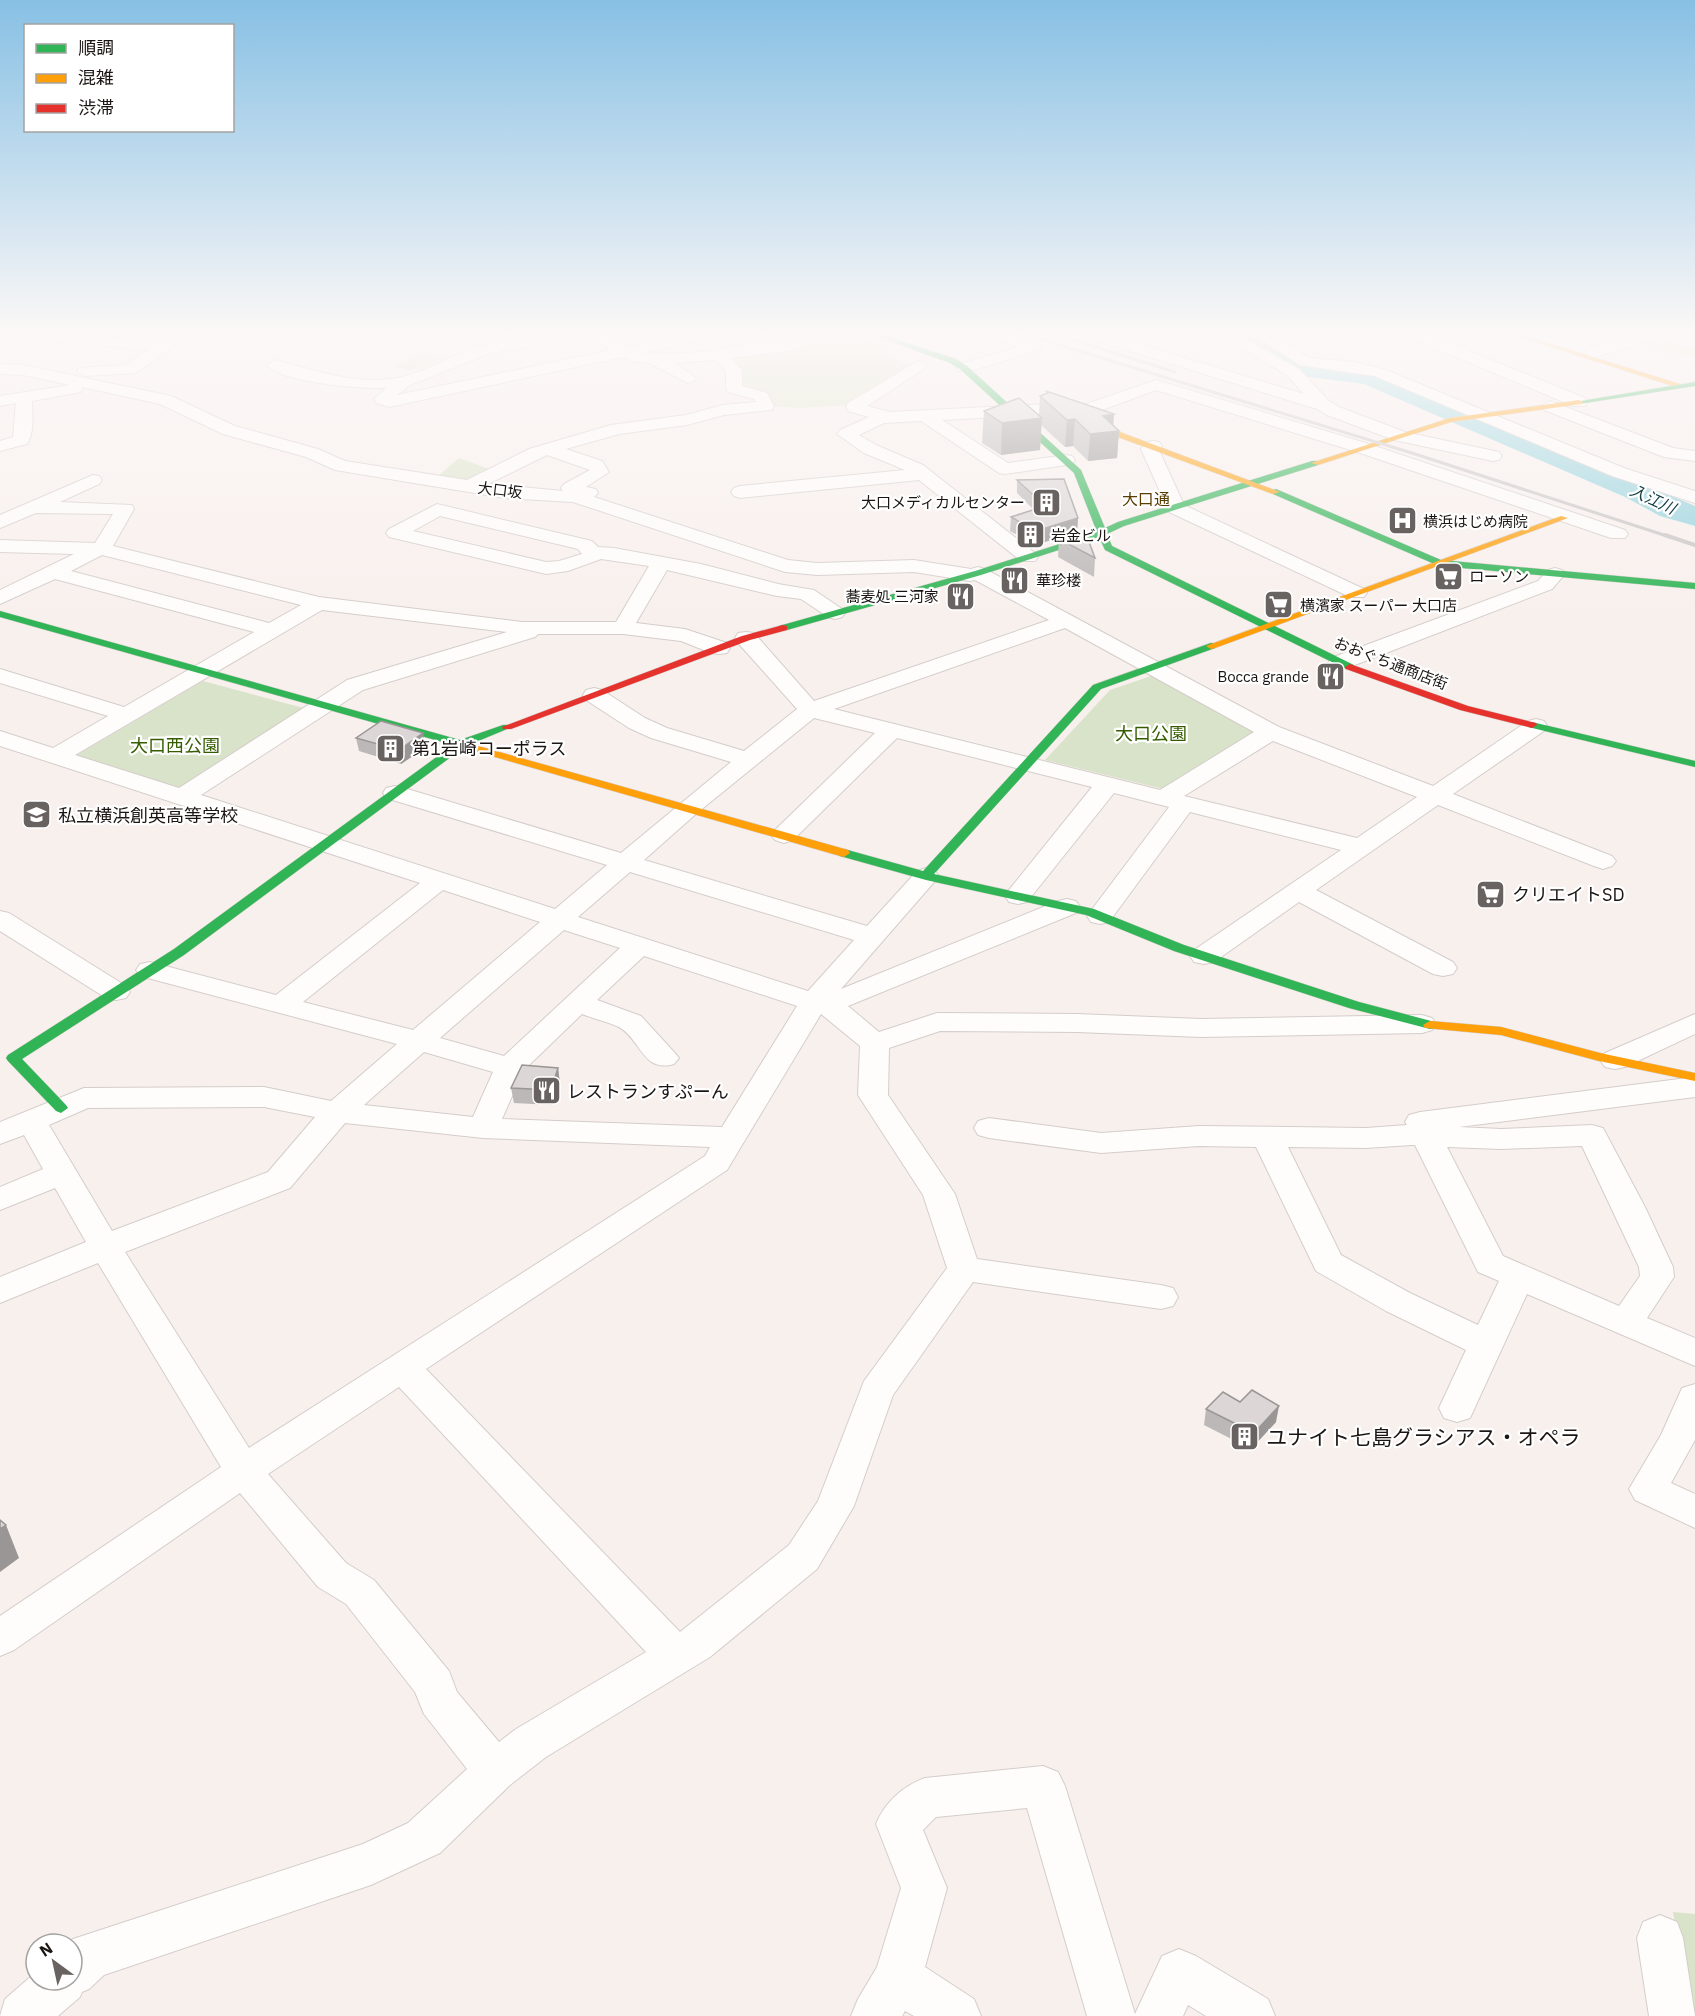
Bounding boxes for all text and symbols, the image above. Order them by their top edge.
legend [24,24,234,132]
text: 順調 [78,36,114,59]
text: 混雑 [78,66,114,89]
text: 渋滞 [78,96,114,119]
street label: 大口坂 [477,478,523,502]
water label: 入江川 [1627,480,1681,519]
building icon: 大口メディカルセンター [1030,486,1062,518]
district label: 大口通 [1122,489,1170,509]
place label: 大口メディカルセンター [861,493,1025,512]
hospital icon: 横浜はじめ病院 [1386,505,1418,537]
place label: 横浜はじめ病院 [1423,512,1528,531]
building icon: 岩金ビル [1014,519,1046,551]
place label: 岩金ビル [1051,526,1111,545]
supermarket icon: ローソン [1432,560,1464,592]
restaurant icon: 華珍楼 [999,564,1031,596]
place label: ローソン [1469,567,1529,586]
place label: 華珍楼 [1036,571,1081,590]
restaurant icon: 蕎麦処 三河家 [944,580,976,612]
place label: 蕎麦処 三河家 [845,587,939,606]
supermarket icon: 横濱家 スーパー 大口店 [1263,589,1295,621]
place label: 横濱家 スーパー 大口店 [1300,596,1457,615]
street label: おおぐち通商店街 [1332,633,1450,693]
restaurant icon: Bocca grande [1314,660,1346,692]
place label: Bocca grande [1217,667,1309,686]
park label: 大口公園 [1115,722,1187,745]
building icon: 第1岩崎コーポラス [375,732,407,764]
park label: 大口西公園 [130,734,220,757]
place label: 第1岩崎コーポラス [412,737,566,760]
school or university icon: 私立横浜創英高等学校 [21,799,53,831]
place label: 私立横浜創英高等学校 [58,804,238,827]
supermarket icon: クリエイトSD [1475,878,1507,910]
place label: クリエイトSD [1512,883,1625,906]
restaurant icon: レストランすぷーん [530,1075,562,1107]
place label: レストランすぷーん [567,1080,729,1103]
building icon: ユナイト七島グラシアス・オペラ [1229,1421,1261,1453]
place label: ユナイト七島グラシアス・オペラ [1266,1423,1581,1451]
north arrow [24,1932,84,1992]
text: N [36,1938,56,1961]

